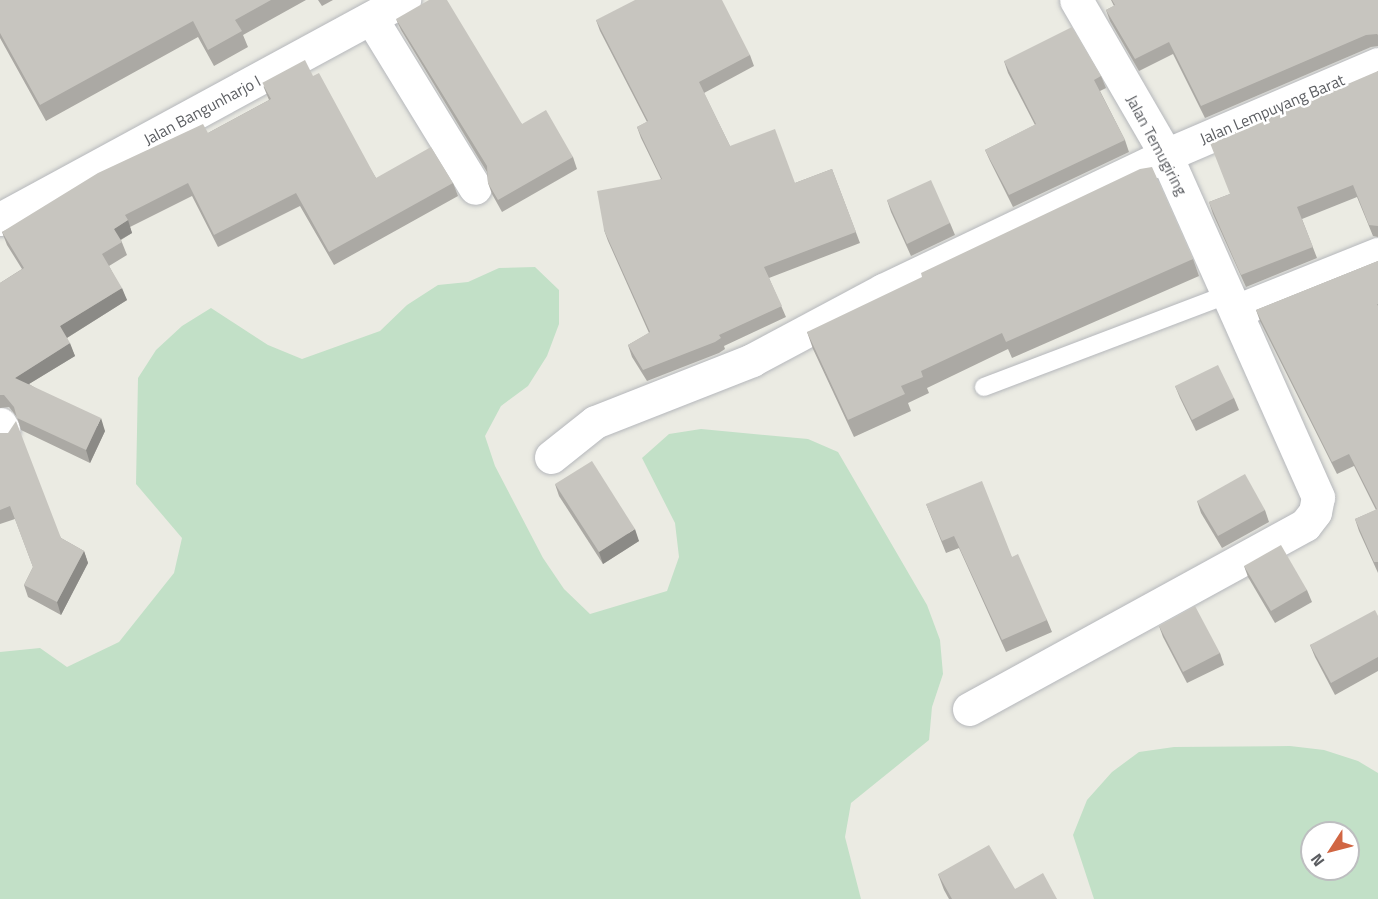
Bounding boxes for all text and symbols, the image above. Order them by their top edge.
street label: Jalan Lempuyang Barat [1197,70,1347,148]
street label: Jalan Bangunharjo I [140,71,264,149]
street label: Jalan Temugiring [1122,92,1192,198]
north arrow [1300,821,1360,881]
text: N [1304,849,1330,872]

